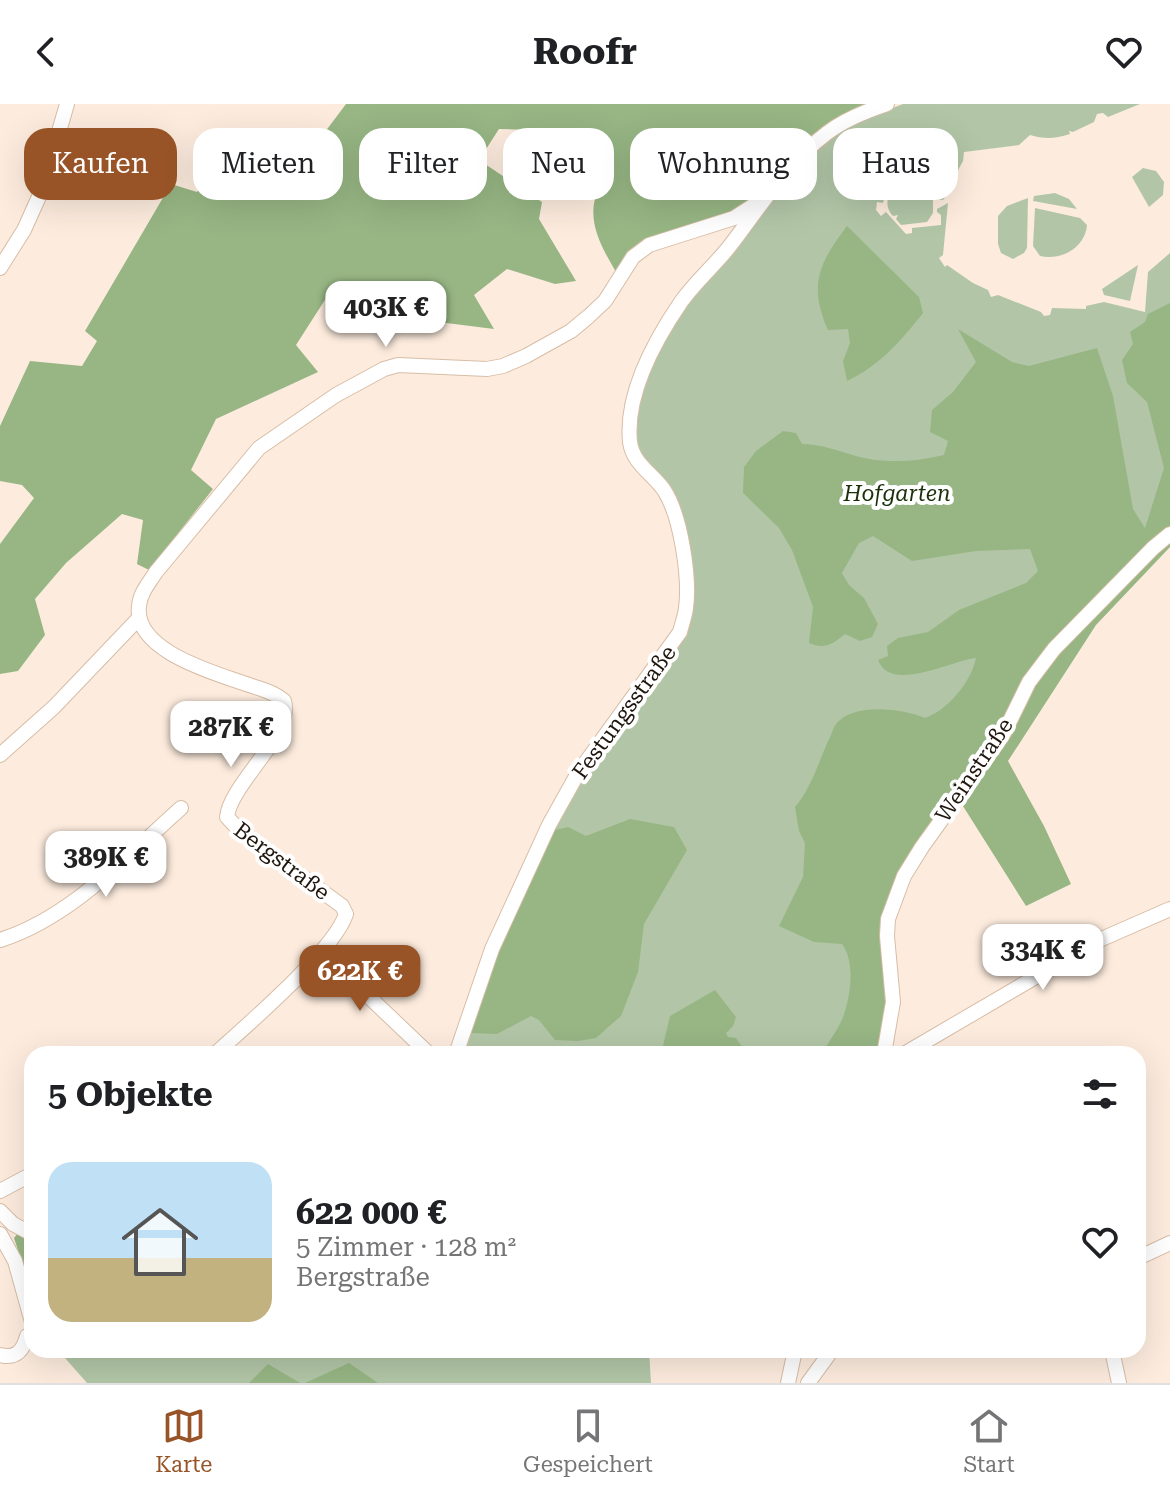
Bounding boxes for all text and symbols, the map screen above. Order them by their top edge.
icon: back [24,30,68,74]
icon: heart [1102,30,1146,74]
text: Roofr [533,31,637,73]
chip: Kaufen [24,128,177,200]
chip: Mieten [193,128,343,200]
chip: Filter [359,128,487,200]
chip: Neu [503,128,614,200]
chip: Wohnung [630,128,817,200]
chip: Haus [833,128,958,200]
pin: 403K € [321,281,451,349]
text: 403K € [343,292,429,322]
park label: Hofgarten [842,481,951,506]
street label: Festungsstraße [567,640,681,784]
pin: 287K € [166,701,296,769]
text: 287K € [188,712,274,742]
street label: Weinstraße [930,713,1018,827]
street label: Bergstraße [229,817,335,905]
pin: 389K € [41,831,171,899]
text: 389K € [63,842,149,872]
pin: 334K € [978,924,1108,992]
text: 334K € [1000,935,1086,965]
pin: 622K € [295,945,425,1013]
text: 622K € [317,956,403,986]
icon: filters [1078,1072,1122,1116]
text: 5 Objekte [48,1074,213,1114]
text: 622 000 € [296,1192,446,1232]
icon: home [112,1194,208,1290]
icon: heart [1078,1220,1122,1264]
text: 5 Zimmer · 128 m² [296,1232,516,1262]
text: Bergstraße [296,1262,430,1292]
tab: Karte [155,1404,212,1477]
tab: Gespeichert [523,1404,653,1477]
tab: Start [963,1404,1015,1477]

